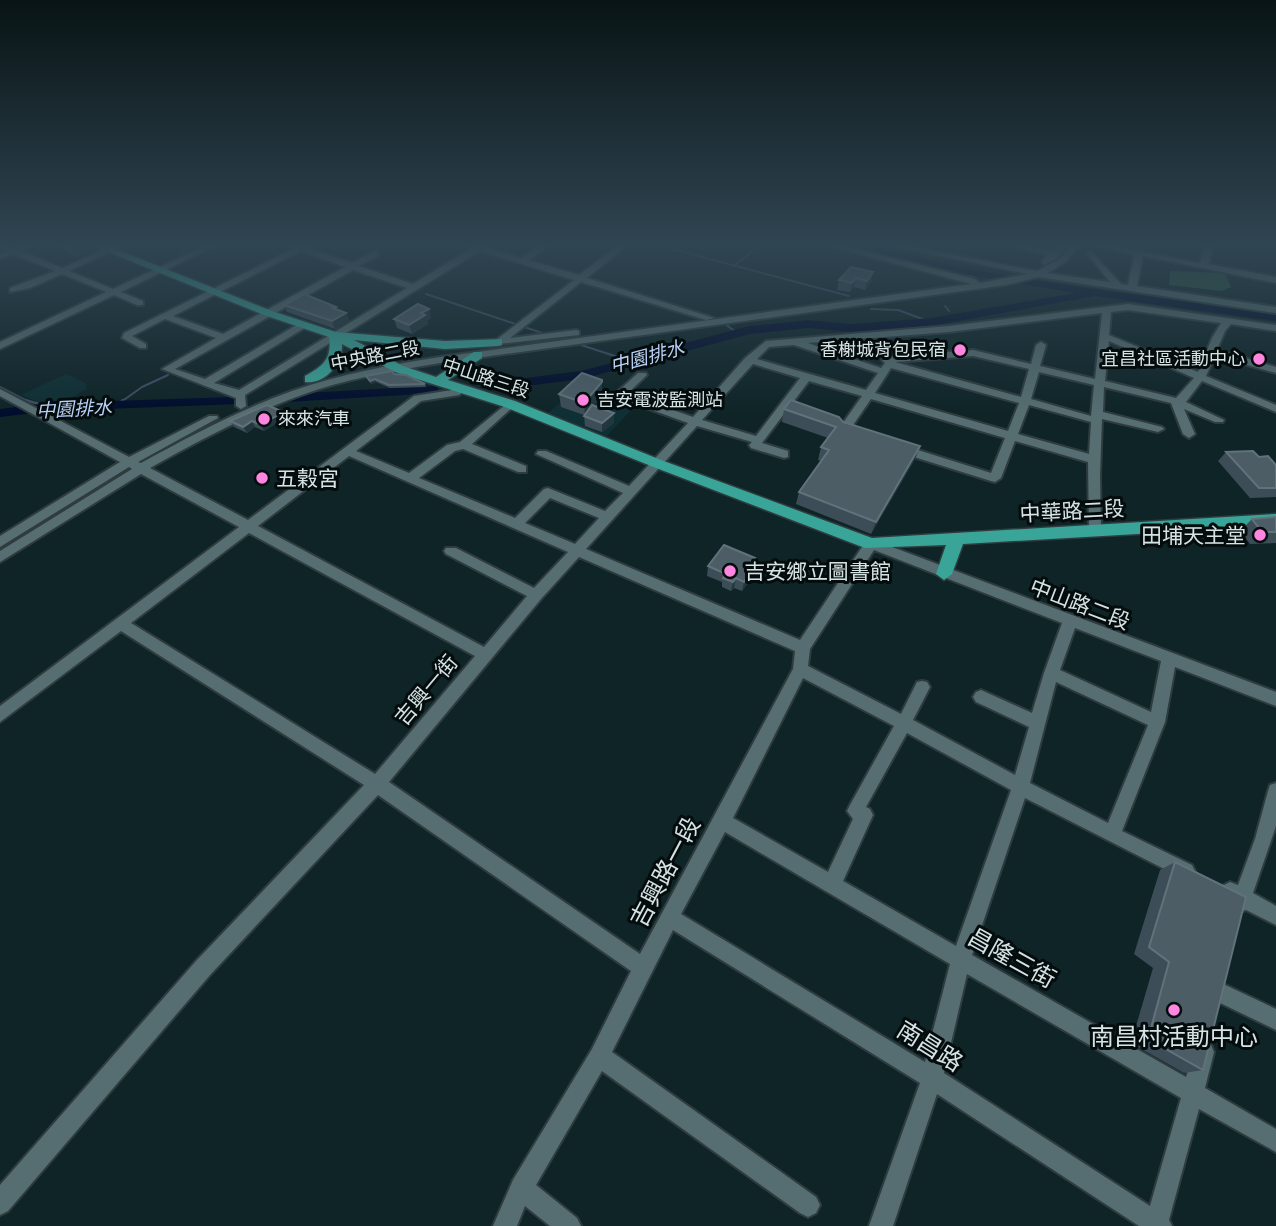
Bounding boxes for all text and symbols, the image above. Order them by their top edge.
water label: 中園排水 [608,337,687,377]
street label: 中央路二段 [329,338,421,374]
place label: 香榭城背包民宿 [820,340,946,360]
marker: 香榭城背包民宿 [952,342,968,358]
place label: 宜昌社區活動中心 [1101,349,1245,369]
marker: 宜昌社區活動中心 [1251,351,1267,367]
street label: 中山路三段 [440,355,532,401]
place label: 吉安電波監測站 [597,390,723,410]
marker: 吉安電波監測站 [575,392,591,408]
water label: 中園排水 [35,396,113,421]
place label: 來來汽車 [278,409,350,429]
marker: 來來汽車 [256,411,272,427]
place label: 五榖宮 [276,467,339,490]
marker: 五榖宮 [254,470,270,486]
street label: 中華路二段 [1019,497,1125,525]
place label: 田埔天主堂 [1141,524,1246,547]
marker: 田埔天主堂 [1252,527,1268,543]
place label: 吉安鄉立圖書館 [744,560,891,583]
marker: 吉安鄉立圖書館 [722,563,738,579]
street label: 中山路二段 [1027,574,1133,634]
street label: 吉興一街 [390,650,462,730]
street label: 吉興路一段 [625,813,705,931]
street label: 昌隆三街 [963,923,1061,993]
marker: 南昌村活動中心 [1166,1002,1182,1018]
street label: 南昌路 [892,1015,968,1077]
place label: 南昌村活動中心 [1090,1023,1258,1050]

